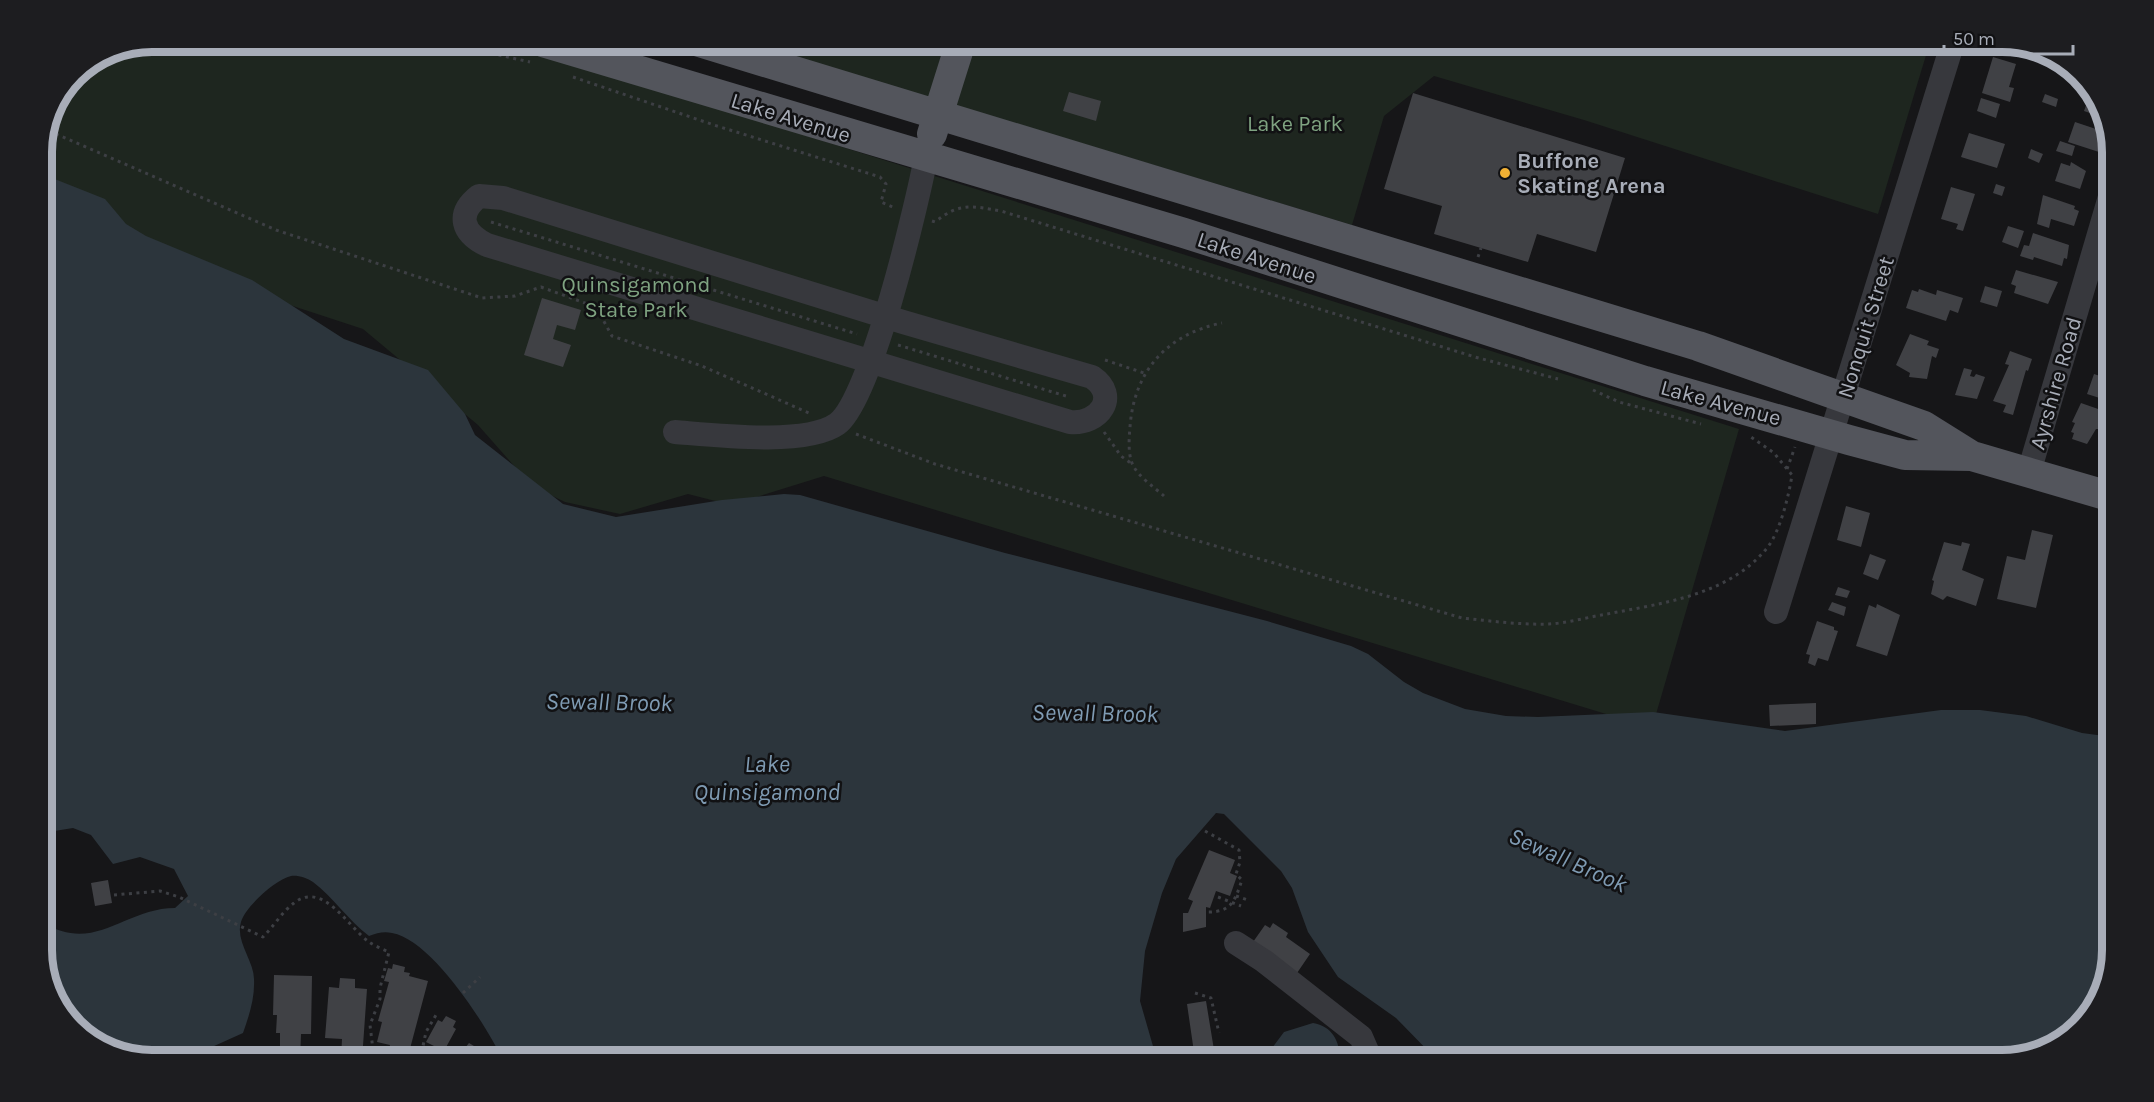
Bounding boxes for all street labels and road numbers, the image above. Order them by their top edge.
street label: Lake Avenue [728,87,854,148]
street label: Lake Avenue [1194,226,1320,289]
street label: Nonquit Street [1832,253,1900,401]
street label: Ayrshire Road [2025,314,2087,453]
street label: Lake Avenue [1658,374,1784,432]

